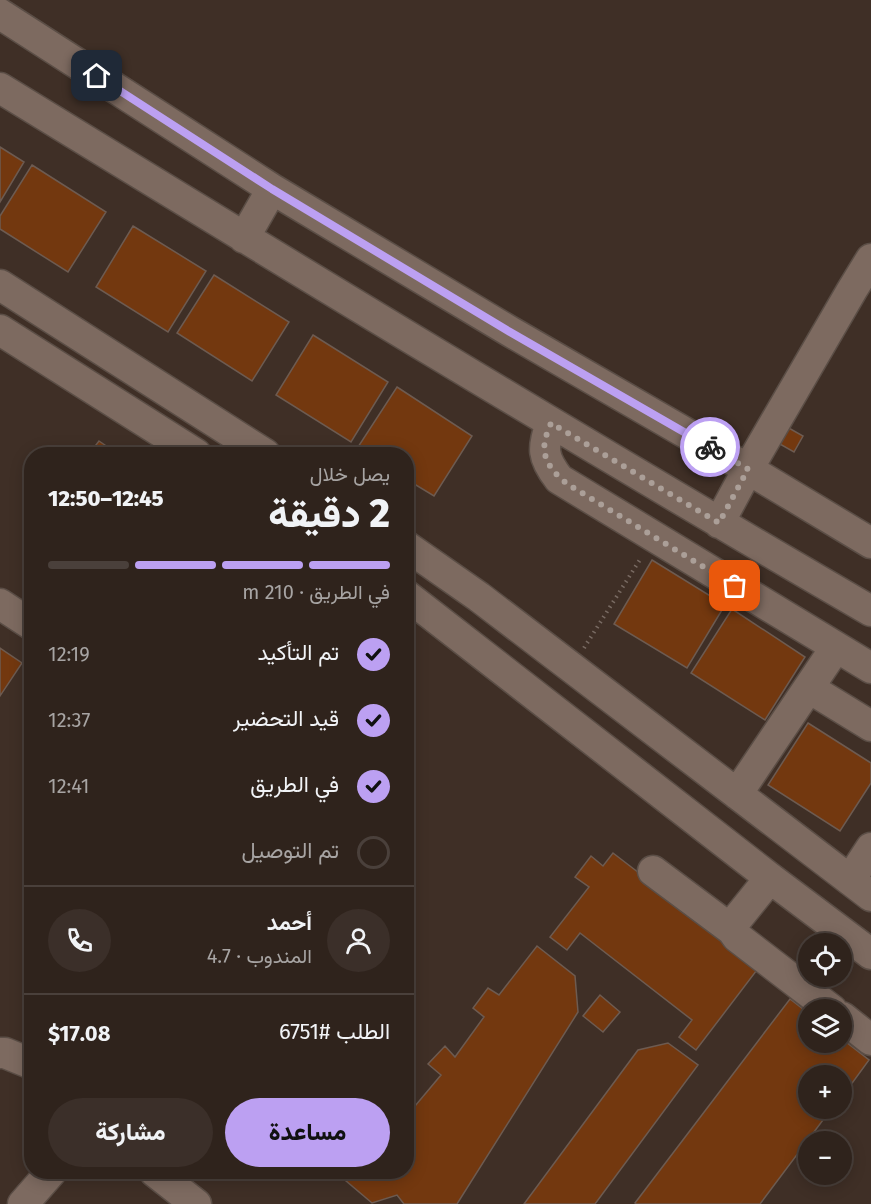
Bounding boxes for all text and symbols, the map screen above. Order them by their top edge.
pin [71,50,122,101]
icon: home [80,59,113,92]
courier [680,417,740,477]
icon: bike [694,431,727,464]
text: يصل خلال [310,462,390,486]
text: 12:45–12:50 [48,485,163,512]
text: 2 دقيقة [268,491,390,537]
pin [709,560,760,611]
icon: bag [718,569,751,602]
text: في الطريق · 210 m [242,580,390,604]
icon: check [357,638,390,671]
text: تم التأكيد [257,639,339,666]
text: 12:19 [48,642,90,666]
icon: check [357,704,390,737]
text: قيد التحضير [233,705,339,732]
text: 12:37 [48,708,90,732]
icon: check [357,770,390,803]
text: في الطريق [250,771,339,798]
text: 12:41 [48,774,89,798]
text: تم التوصيل [241,837,339,864]
button: phone [48,909,111,972]
text: أحمد [267,909,312,936]
button: person [327,909,390,972]
map controls [798,933,852,1185]
button: locate [798,933,852,987]
text: المندوب · 4.7 [207,944,312,968]
button: layers [798,999,852,1053]
text: الطلب #6751 [279,1018,390,1045]
text: $17.08 [48,1020,110,1047]
button: + [798,1065,852,1119]
button: مشاركة [48,1098,213,1167]
button: مساعدة [225,1098,390,1167]
button: − [798,1131,852,1185]

